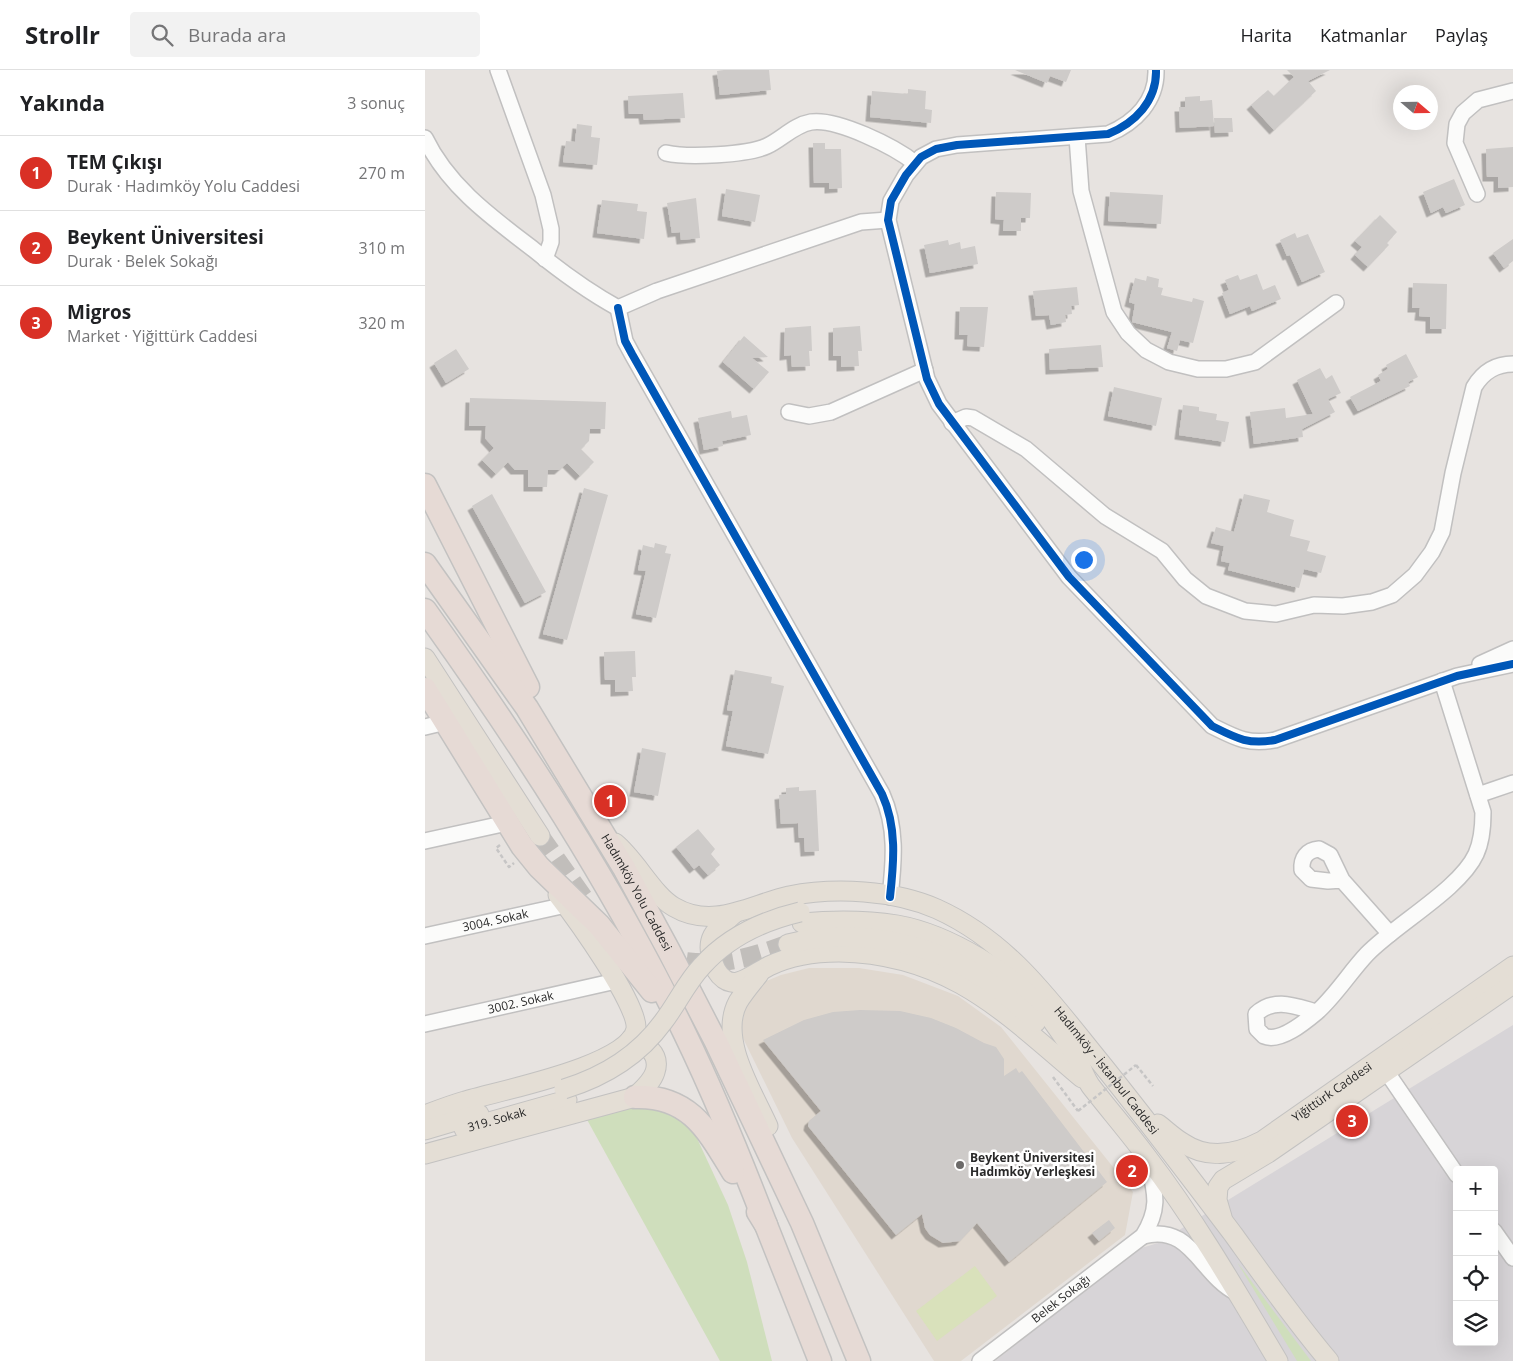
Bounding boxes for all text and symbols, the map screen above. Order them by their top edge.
search box [130,12,480,57]
text: Strollr [25,18,100,51]
icon: search [148,21,176,49]
text: Burada ara [188,22,286,48]
text: Harita [1240,23,1292,47]
text: Katmanlar [1320,23,1407,47]
text: Paylaş [1435,23,1488,47]
north arrow [1393,85,1438,130]
text: Yakında [20,89,105,117]
text: 3 sonuç [347,92,405,114]
text: TEM Çıkışı [67,149,162,175]
text: 1 [31,162,41,184]
text: 270 m [359,162,405,184]
text: Durak · Hadımköy Yolu Caddesi [67,175,300,197]
text: Beykent Üniversitesi [67,224,264,250]
text: 2 [31,237,41,259]
text: 310 m [359,237,405,259]
text: Durak · Belek Sokağı [67,250,218,272]
text: Migros [67,299,131,325]
text: 3 [31,312,41,334]
text: 320 m [359,312,405,334]
text: Market · Yiğittürk Caddesi [67,325,258,347]
your location [1071,547,1097,573]
pin: 1 [594,782,626,820]
street label: Hadımköy Yolu Caddesi [597,831,676,954]
street label: 3004. Sokak [461,904,530,936]
street label: 3002. Sokak [486,986,556,1018]
street label: Hadımköy - İstanbul Caddesi [1050,1002,1163,1138]
street label: Yiğittürk Caddesi [1288,1058,1375,1126]
pin: 3 [1336,1102,1368,1140]
street label: 319. Sokak [465,1103,528,1136]
place label: Beykent Üniversitesi Hadımköy Yerleşkesi [970,1149,1095,1180]
pin: 2 [1116,1152,1148,1190]
marker: Beykent Üniversitesi Hadımköy Yerleşkesi [954,1159,966,1171]
map controls [1453,1166,1498,1346]
button: + [1453,1166,1498,1211]
button: − [1453,1211,1498,1256]
button: locate [1453,1256,1498,1301]
street label: Belek Sokağı [1028,1270,1094,1327]
button: layers [1453,1301,1498,1346]

